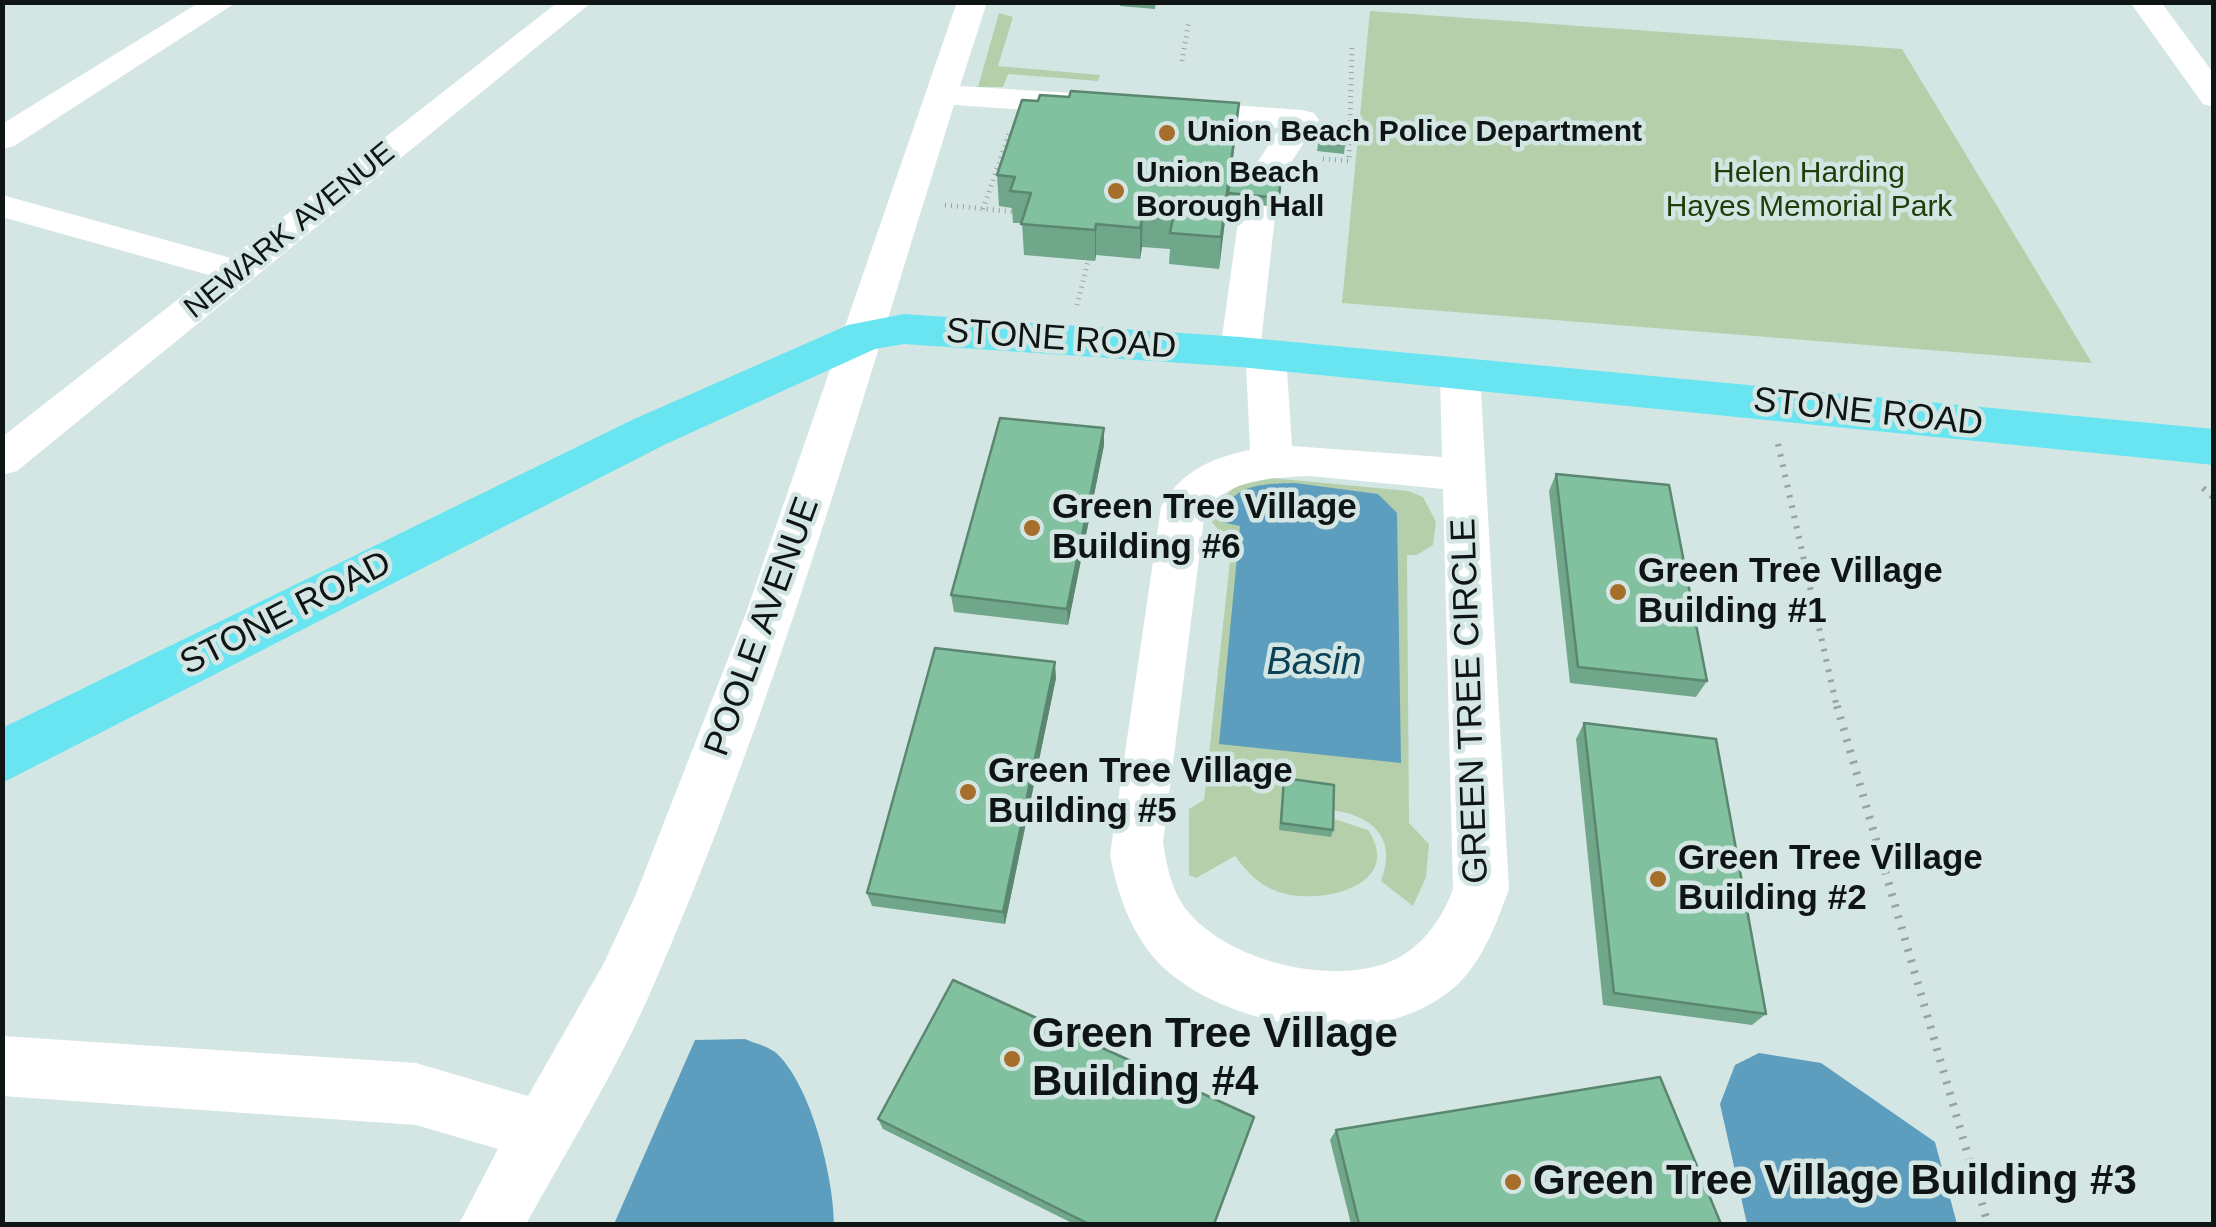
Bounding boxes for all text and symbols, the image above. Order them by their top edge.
place label: Union Beach Police Department [1187,115,1642,151]
marker: Union Beach Police Department [1156,122,1178,144]
street label: NEWARK AVENUE [178,135,402,327]
place label: Union Beach Borough Hall [1136,156,1324,226]
park label: Helen Harding Hayes Memorial Park [1666,156,1952,226]
marker: Union Beach Borough Hall [1105,180,1127,202]
street label: STONE ROAD [944,311,1178,369]
street label: STONE ROAD [1751,380,1985,446]
place label: Green Tree Village Building #6 [1052,487,1357,569]
street label: POOLE AVENUE [697,492,829,762]
marker: Green Tree Village Building #6 [1021,517,1043,539]
street label: GREEN TREE CIRCLE [1444,518,1498,884]
street label: STONE ROAD [174,543,398,685]
place label: Green Tree Village Building #1 [1638,551,1943,633]
marker: Green Tree Village Building #1 [1607,581,1629,603]
water label: Basin [1266,640,1362,686]
place label: Green Tree Village Building #5 [988,751,1293,833]
marker: Green Tree Village Building #5 [957,781,979,803]
place label: Green Tree Village Building #2 [1678,838,1983,920]
marker: Green Tree Village Building #2 [1647,868,1669,890]
place label: Green Tree Village Building #4 [1032,1010,1398,1108]
marker: Green Tree Village Building #4 [1001,1048,1023,1070]
place label: Green Tree Village Building #3 [1533,1157,2137,1207]
marker: Green Tree Village Building #3 [1502,1171,1524,1193]

